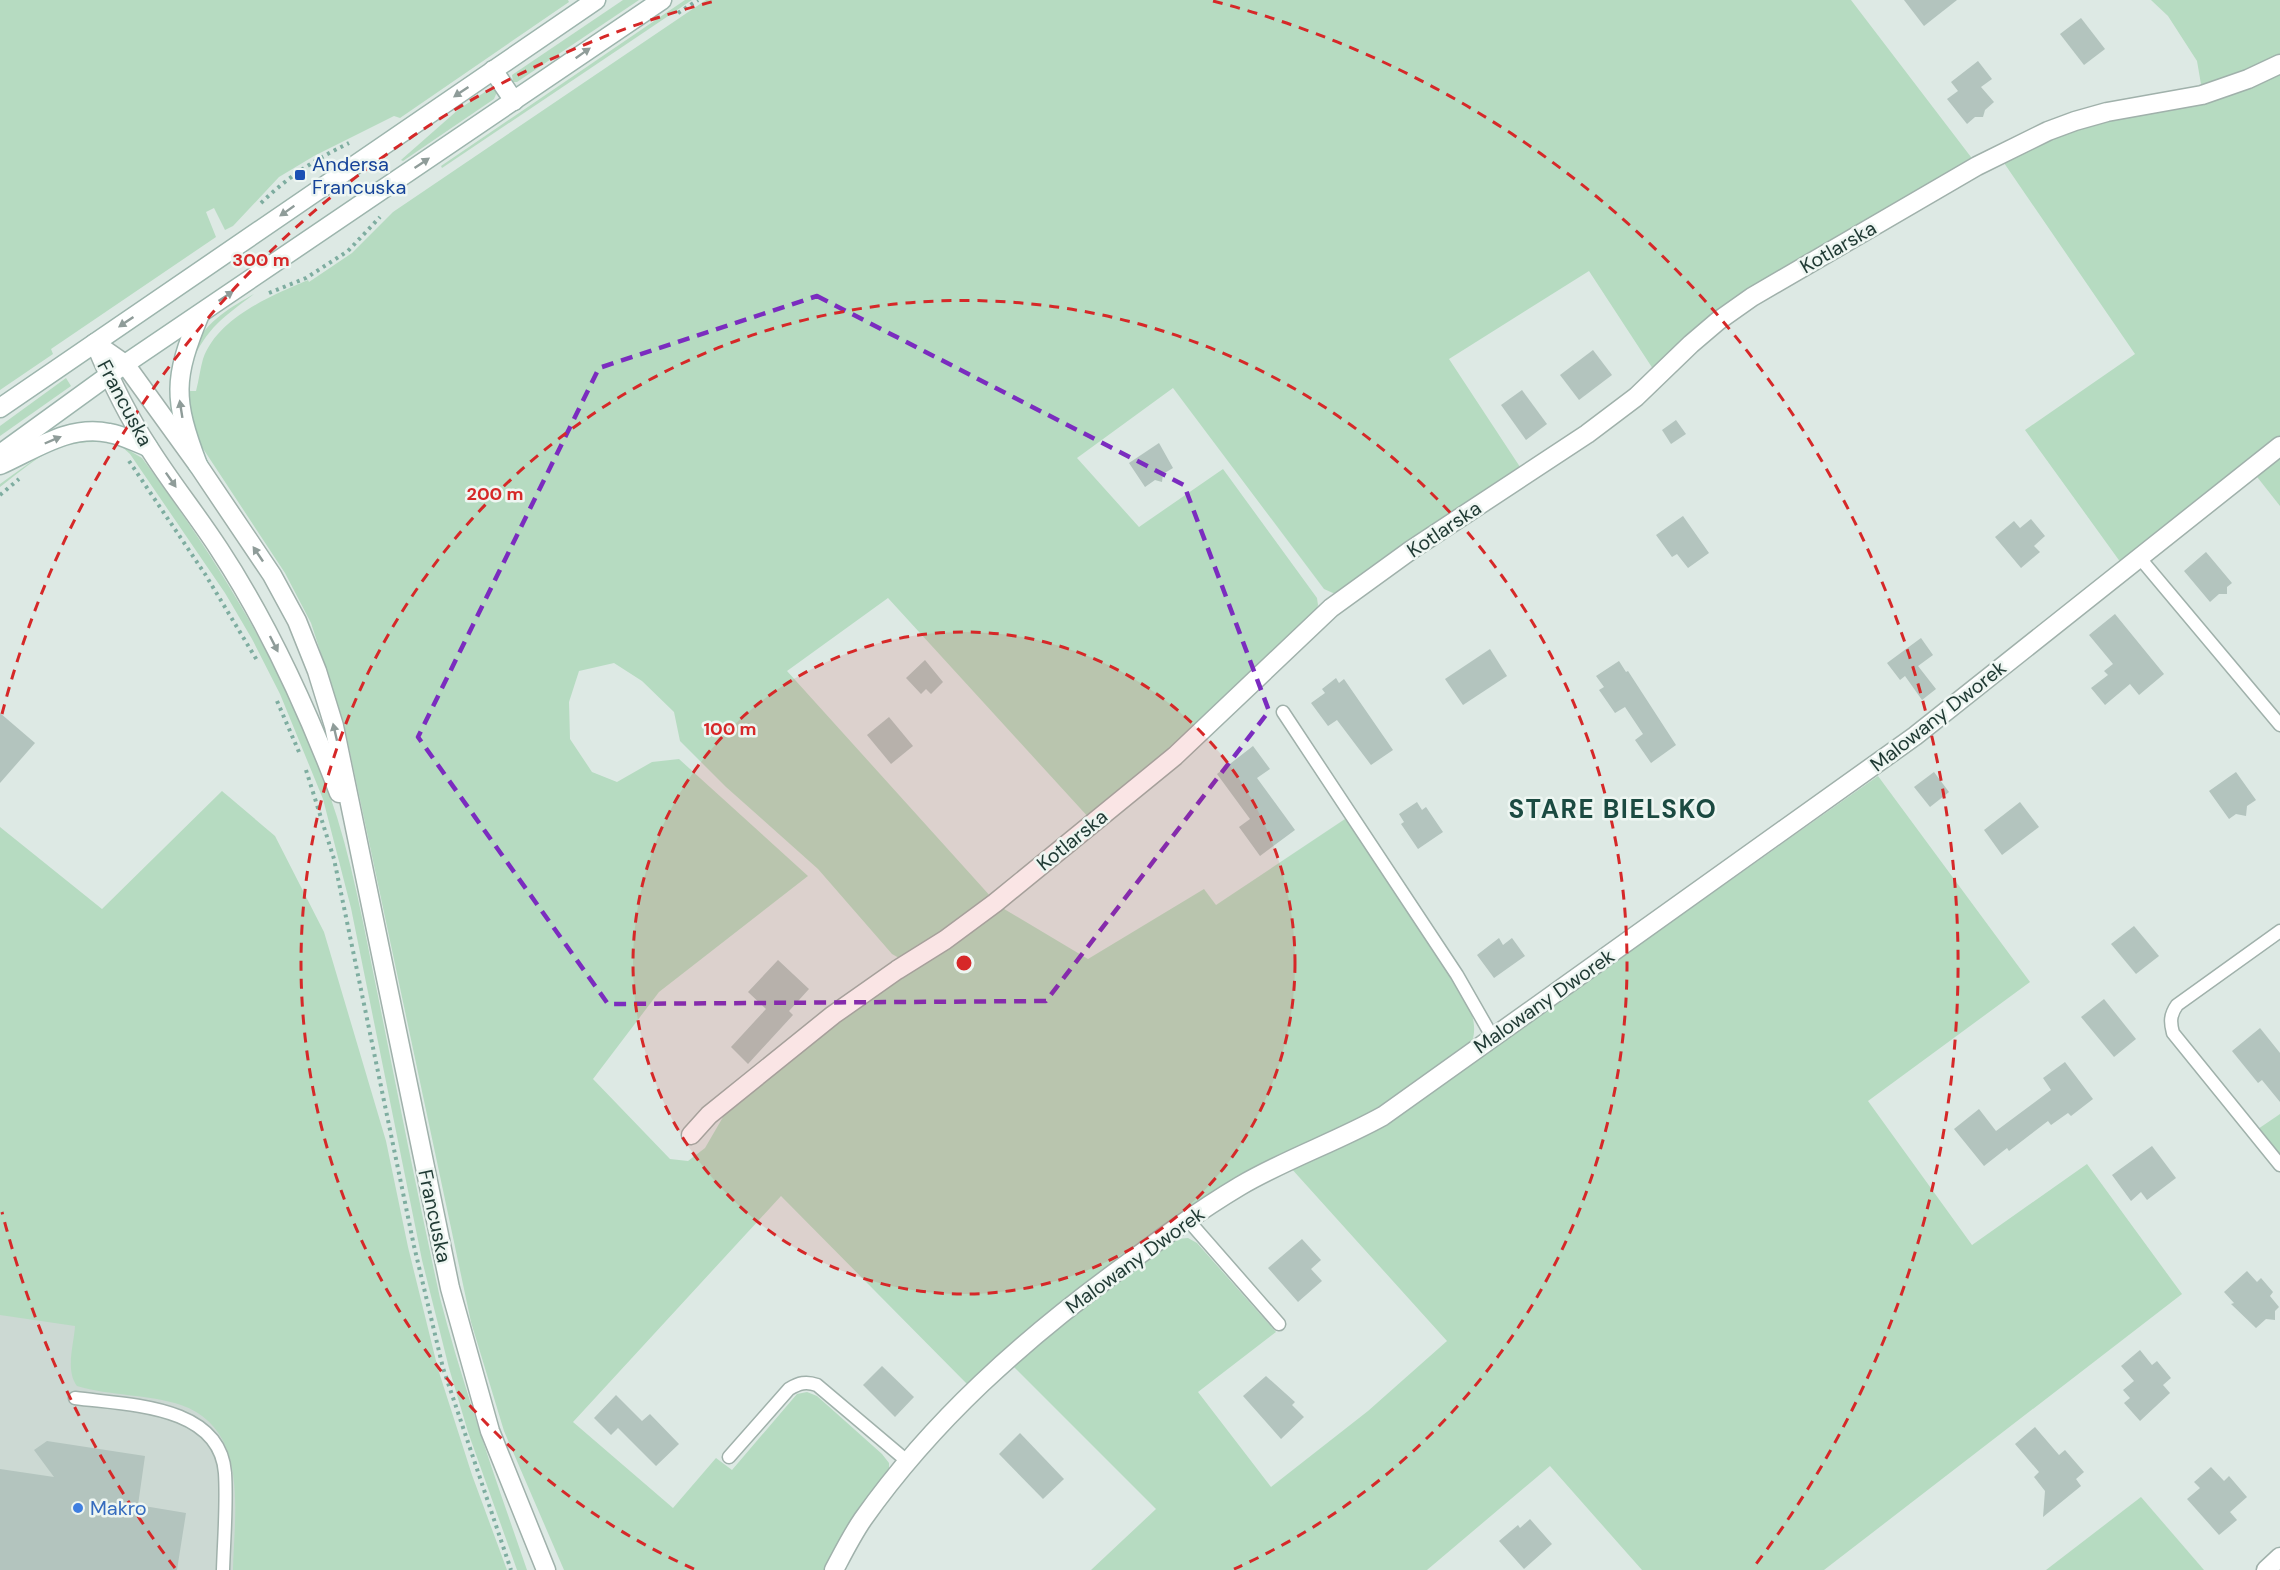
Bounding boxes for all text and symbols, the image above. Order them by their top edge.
one-way arrow [575,47,591,59]
one-way arrow [453,86,469,97]
place label: Andersa Francuska [312,151,406,200]
one-way arrow [414,157,430,169]
marker: Andersa Francuska [293,168,307,182]
one-way arrow [279,205,295,217]
street label: Kotlarska [1795,215,1881,279]
text: 300 m [232,248,290,272]
one-way arrow [218,290,234,302]
one-way arrow [118,316,134,327]
street label: Francuska [91,355,159,451]
one-way arrow [176,399,185,418]
one-way arrow [44,435,62,444]
one-way arrow [165,471,177,487]
text: 200 m [467,482,523,506]
street label: Kotlarska [1402,495,1486,563]
one-way arrow [253,546,264,562]
one-way arrow [270,636,279,653]
street label: Malowany Dworek [1865,655,2011,777]
text: 100 m [703,717,757,741]
one-way arrow [330,723,340,741]
district label: STARE BIELSKO [1509,792,1718,826]
street label: Kotlarska [1031,803,1113,877]
street label: Malowany Dworek [1469,943,1619,1059]
centre of rings [954,953,974,973]
street label: Francuska [412,1167,458,1265]
street label: Malowany Dworek [1060,1201,1210,1319]
place label: Makro [90,1495,147,1521]
marker: Makro [71,1501,85,1515]

